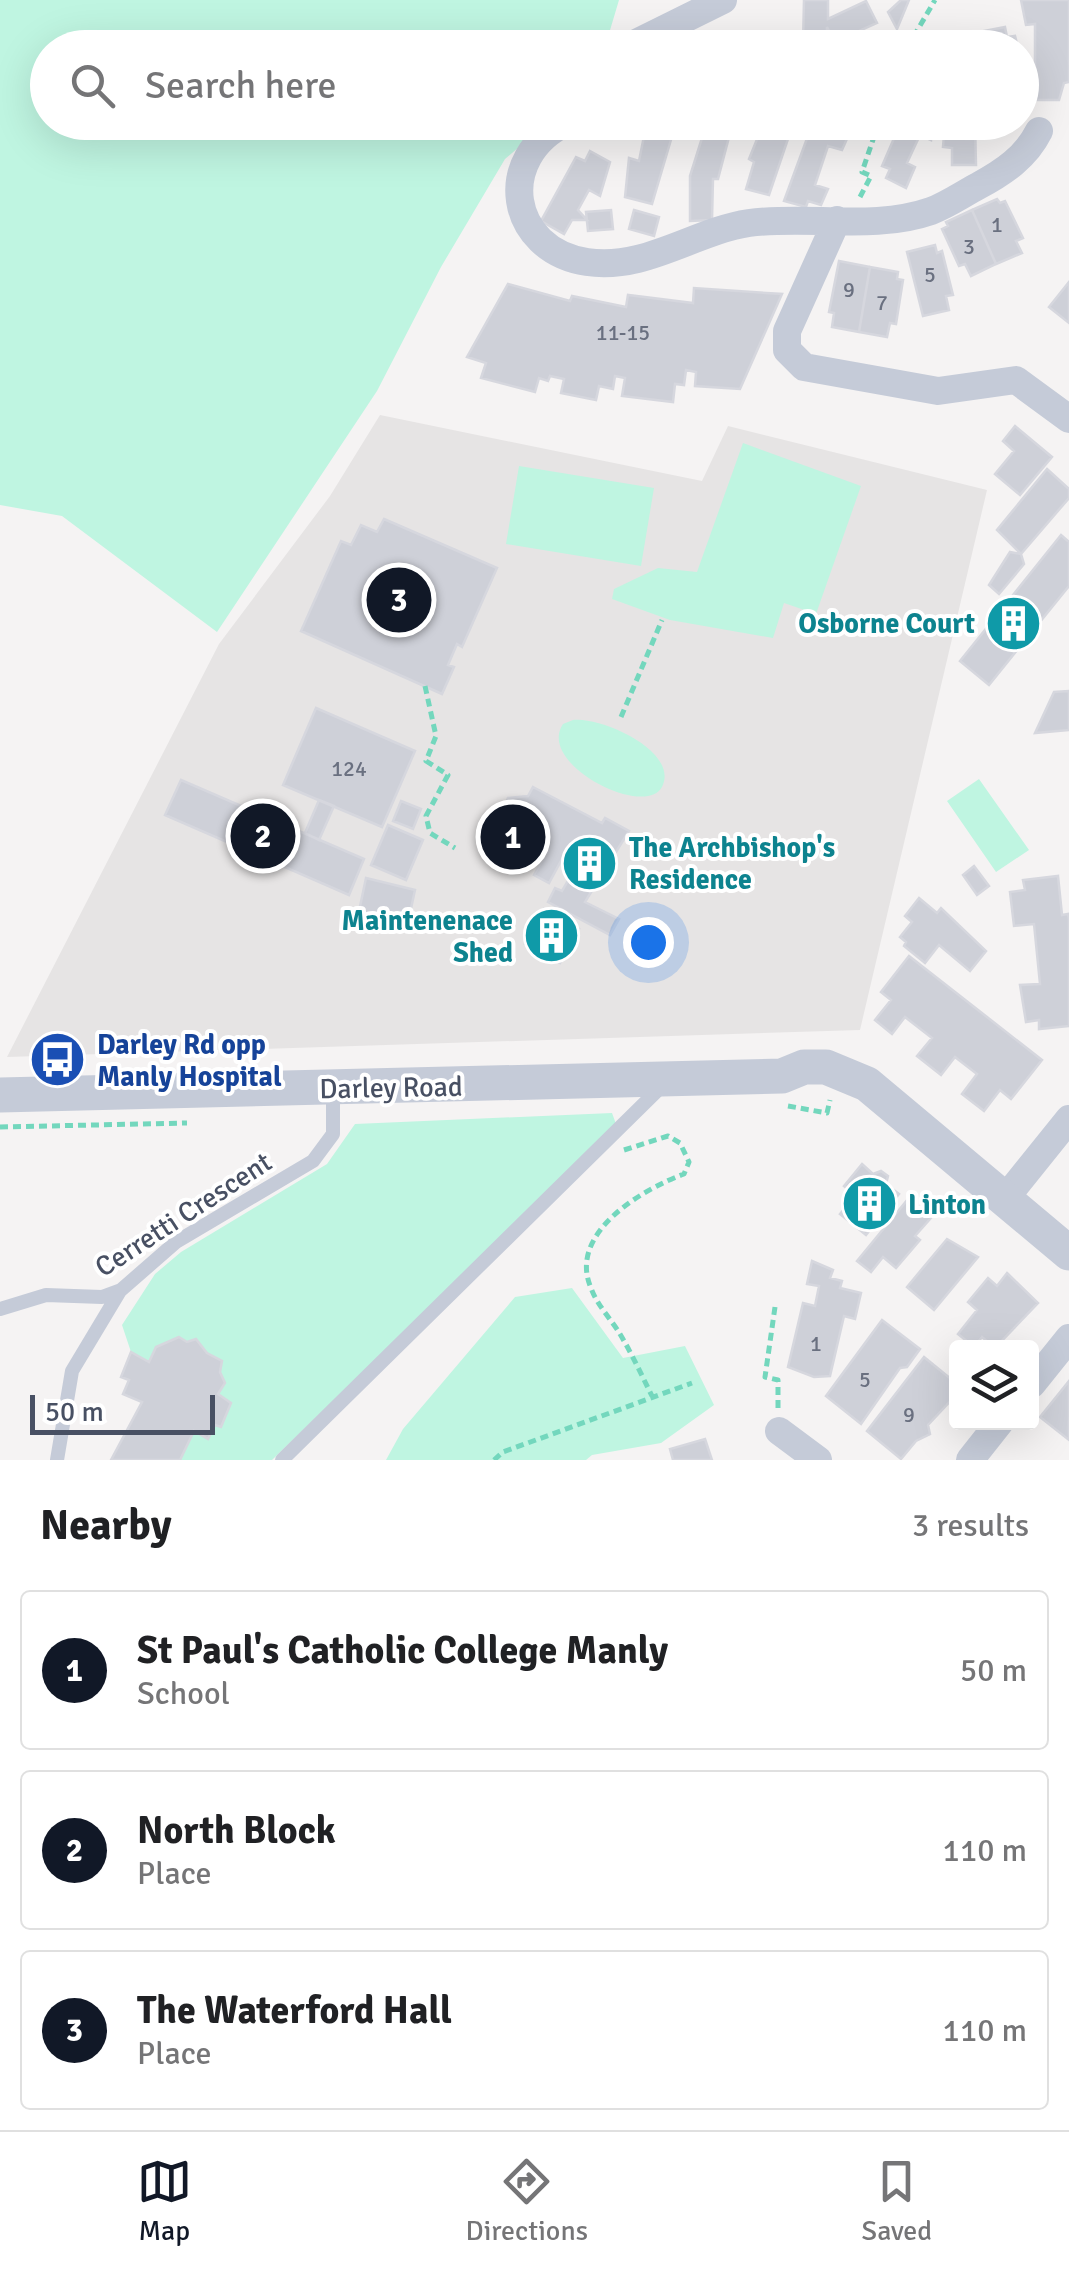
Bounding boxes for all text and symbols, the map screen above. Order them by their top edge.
search box [30,30,1039,140]
icon: search [65,58,120,113]
text: Search here [145,62,337,109]
house number: 1 [991,211,1003,238]
house number: 3 [963,233,975,260]
house number: 5 [924,261,936,288]
house number: 9 [843,276,855,303]
house number: 7 [876,289,888,316]
house number: 11-15 [596,319,650,346]
pin: 3 [366,562,432,638]
building icon: Osborne Court [984,593,1044,653]
place label: Osborne Court [798,607,976,641]
house number: 124 [331,755,367,782]
pin: 2 [230,798,296,874]
pin: 1 [480,800,546,874]
place label: The Archbishop's Residence [629,831,835,897]
building icon: The Archbishop's Residence [560,833,620,893]
place label: Maintenenace Shed [342,904,513,970]
building icon: Maintenenace Shed [522,906,582,966]
your location [623,917,674,968]
place label: Darley Rd opp Manly Hospital [97,1028,282,1094]
bus stop icon: Darley Rd opp Manly Hospital [28,1030,88,1090]
street label: Darley Road [319,1070,463,1106]
street label: Cerretti Crescent [89,1145,278,1285]
building icon: Linton [839,1174,899,1234]
place label: Linton [908,1188,986,1222]
house number: 1 [810,1330,822,1357]
map controls [949,1340,1039,1430]
button: layers [949,1340,1039,1430]
house number: 5 [859,1366,871,1393]
scale bar [30,1390,215,1434]
text: 50 m [45,1395,104,1429]
house number: 9 [903,1401,915,1428]
text: Nearby [40,1500,172,1551]
text: 3 results [912,1506,1029,1545]
text: St Paul's Catholic College Manly [137,1627,668,1674]
text: 1 [66,1651,83,1690]
text: 50 m [960,1651,1027,1690]
text: School [137,1674,230,1713]
text: North Block [137,1807,336,1854]
text: 2 [66,1831,83,1870]
text: 110 m [943,1831,1027,1870]
text: Place [137,1854,212,1893]
text: The Waterford Hall [137,1987,452,2034]
text: 3 [66,2011,83,2050]
text: 110 m [943,2011,1027,2050]
text: Place [137,2034,212,2073]
tab: Map [137,2154,192,2248]
tab: Directions [466,2154,588,2248]
tab: Saved [862,2154,932,2248]

